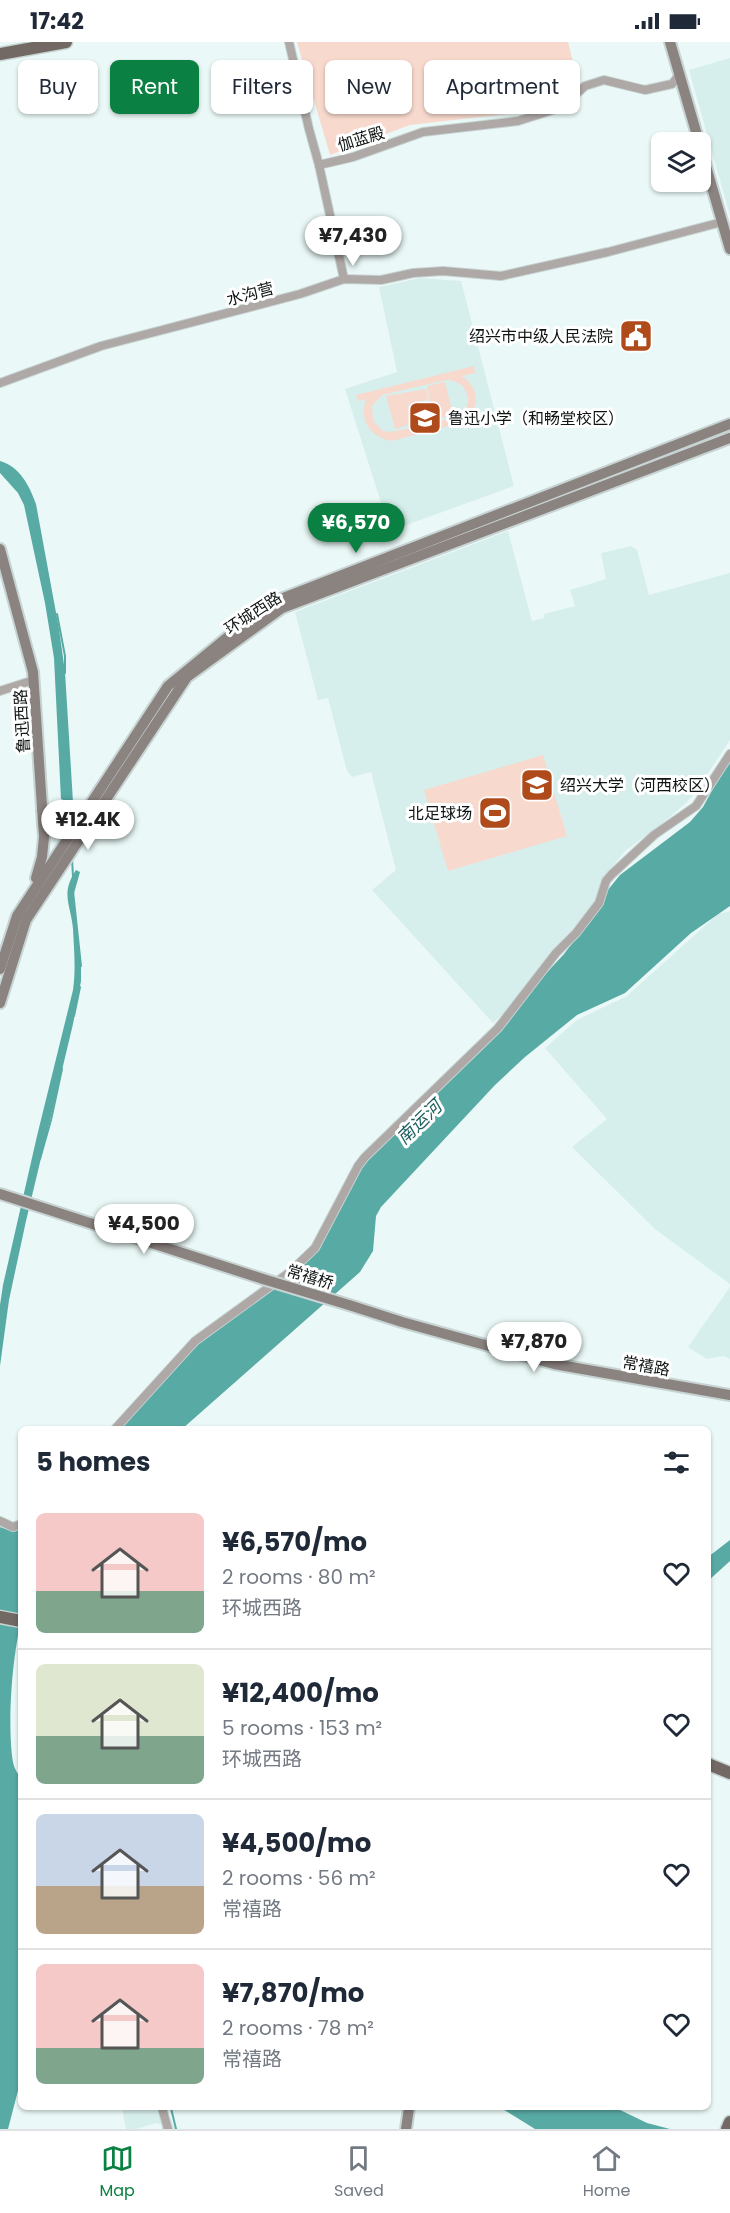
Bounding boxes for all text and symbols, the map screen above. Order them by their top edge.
text: 17:42 [30,6,84,37]
chip: Buy [18,60,98,114]
chip: Rent [110,60,199,114]
chip: Filters [211,60,313,114]
chip: New [325,60,412,114]
chip: Apartment [424,60,580,114]
street label: 伽蓝殿 [335,121,387,157]
map controls [651,132,711,192]
button: layers [651,132,711,192]
pin: ¥7,430 [304,216,402,267]
text: ¥7,430 [319,221,387,249]
street label: 水沟营 [224,277,276,311]
public building icon: 绍兴市中级人民法院 [618,318,654,354]
place label: 绍兴市中级人民法院 [469,325,613,348]
school or university icon: 鲁迅小学（和畅堂校区） [407,400,443,436]
place label: 鲁迅小学（和畅堂校区） [448,407,624,430]
pin: ¥6,570 [307,503,405,554]
text: ¥6,570 [322,508,390,536]
street label: 环城西路 [220,586,286,640]
street label: 鲁迅西路 [9,688,35,754]
school or university icon: 绍兴大学（河西校区） [519,767,555,803]
place label: 绍兴大学（河西校区） [560,774,720,797]
sports icon: 北足球场 [477,795,513,831]
pin: ¥12.4K [39,800,137,851]
place label: 北足球场 [408,802,472,825]
text: ¥12.4K [55,805,121,833]
water label: 南运河 [391,1092,449,1150]
pin: ¥4,500 [95,1204,193,1255]
text: ¥4,500 [108,1209,180,1237]
street label: 常禧桥 [284,1259,336,1295]
pin: ¥7,870 [485,1322,583,1373]
text: ¥7,870 [501,1327,567,1355]
street label: 常禧路 [620,1351,672,1381]
text: 5 homes [36,1444,151,1480]
icon: filters [660,1446,693,1479]
text: ¥6,570/mo [222,1524,367,1560]
icon: home [84,1537,156,1609]
icon: heart [660,1557,693,1590]
text: 2 rooms · 80 m² [222,1563,376,1591]
text: 环城西路 [222,1594,302,1622]
text: ¥12,400/mo [222,1675,379,1711]
icon: home [84,1688,156,1760]
icon: heart [660,1708,693,1741]
text: 5 rooms · 153 m² [222,1714,382,1742]
text: 环城西路 [222,1745,302,1773]
text: ¥4,500/mo [222,1825,371,1861]
icon: home [84,1838,156,1910]
icon: heart [660,1858,693,1891]
text: 2 rooms · 56 m² [222,1864,376,1892]
text: 常禧路 [222,1895,282,1923]
text: ¥7,870/mo [222,1975,364,2011]
icon: home [84,1988,156,2060]
icon: heart [660,2008,693,2041]
text: 2 rooms · 78 m² [222,2014,374,2042]
text: 常禧路 [222,2045,282,2073]
tab: Map [99,2142,135,2203]
tab: Saved [334,2142,384,2203]
tab: Home [583,2142,630,2203]

